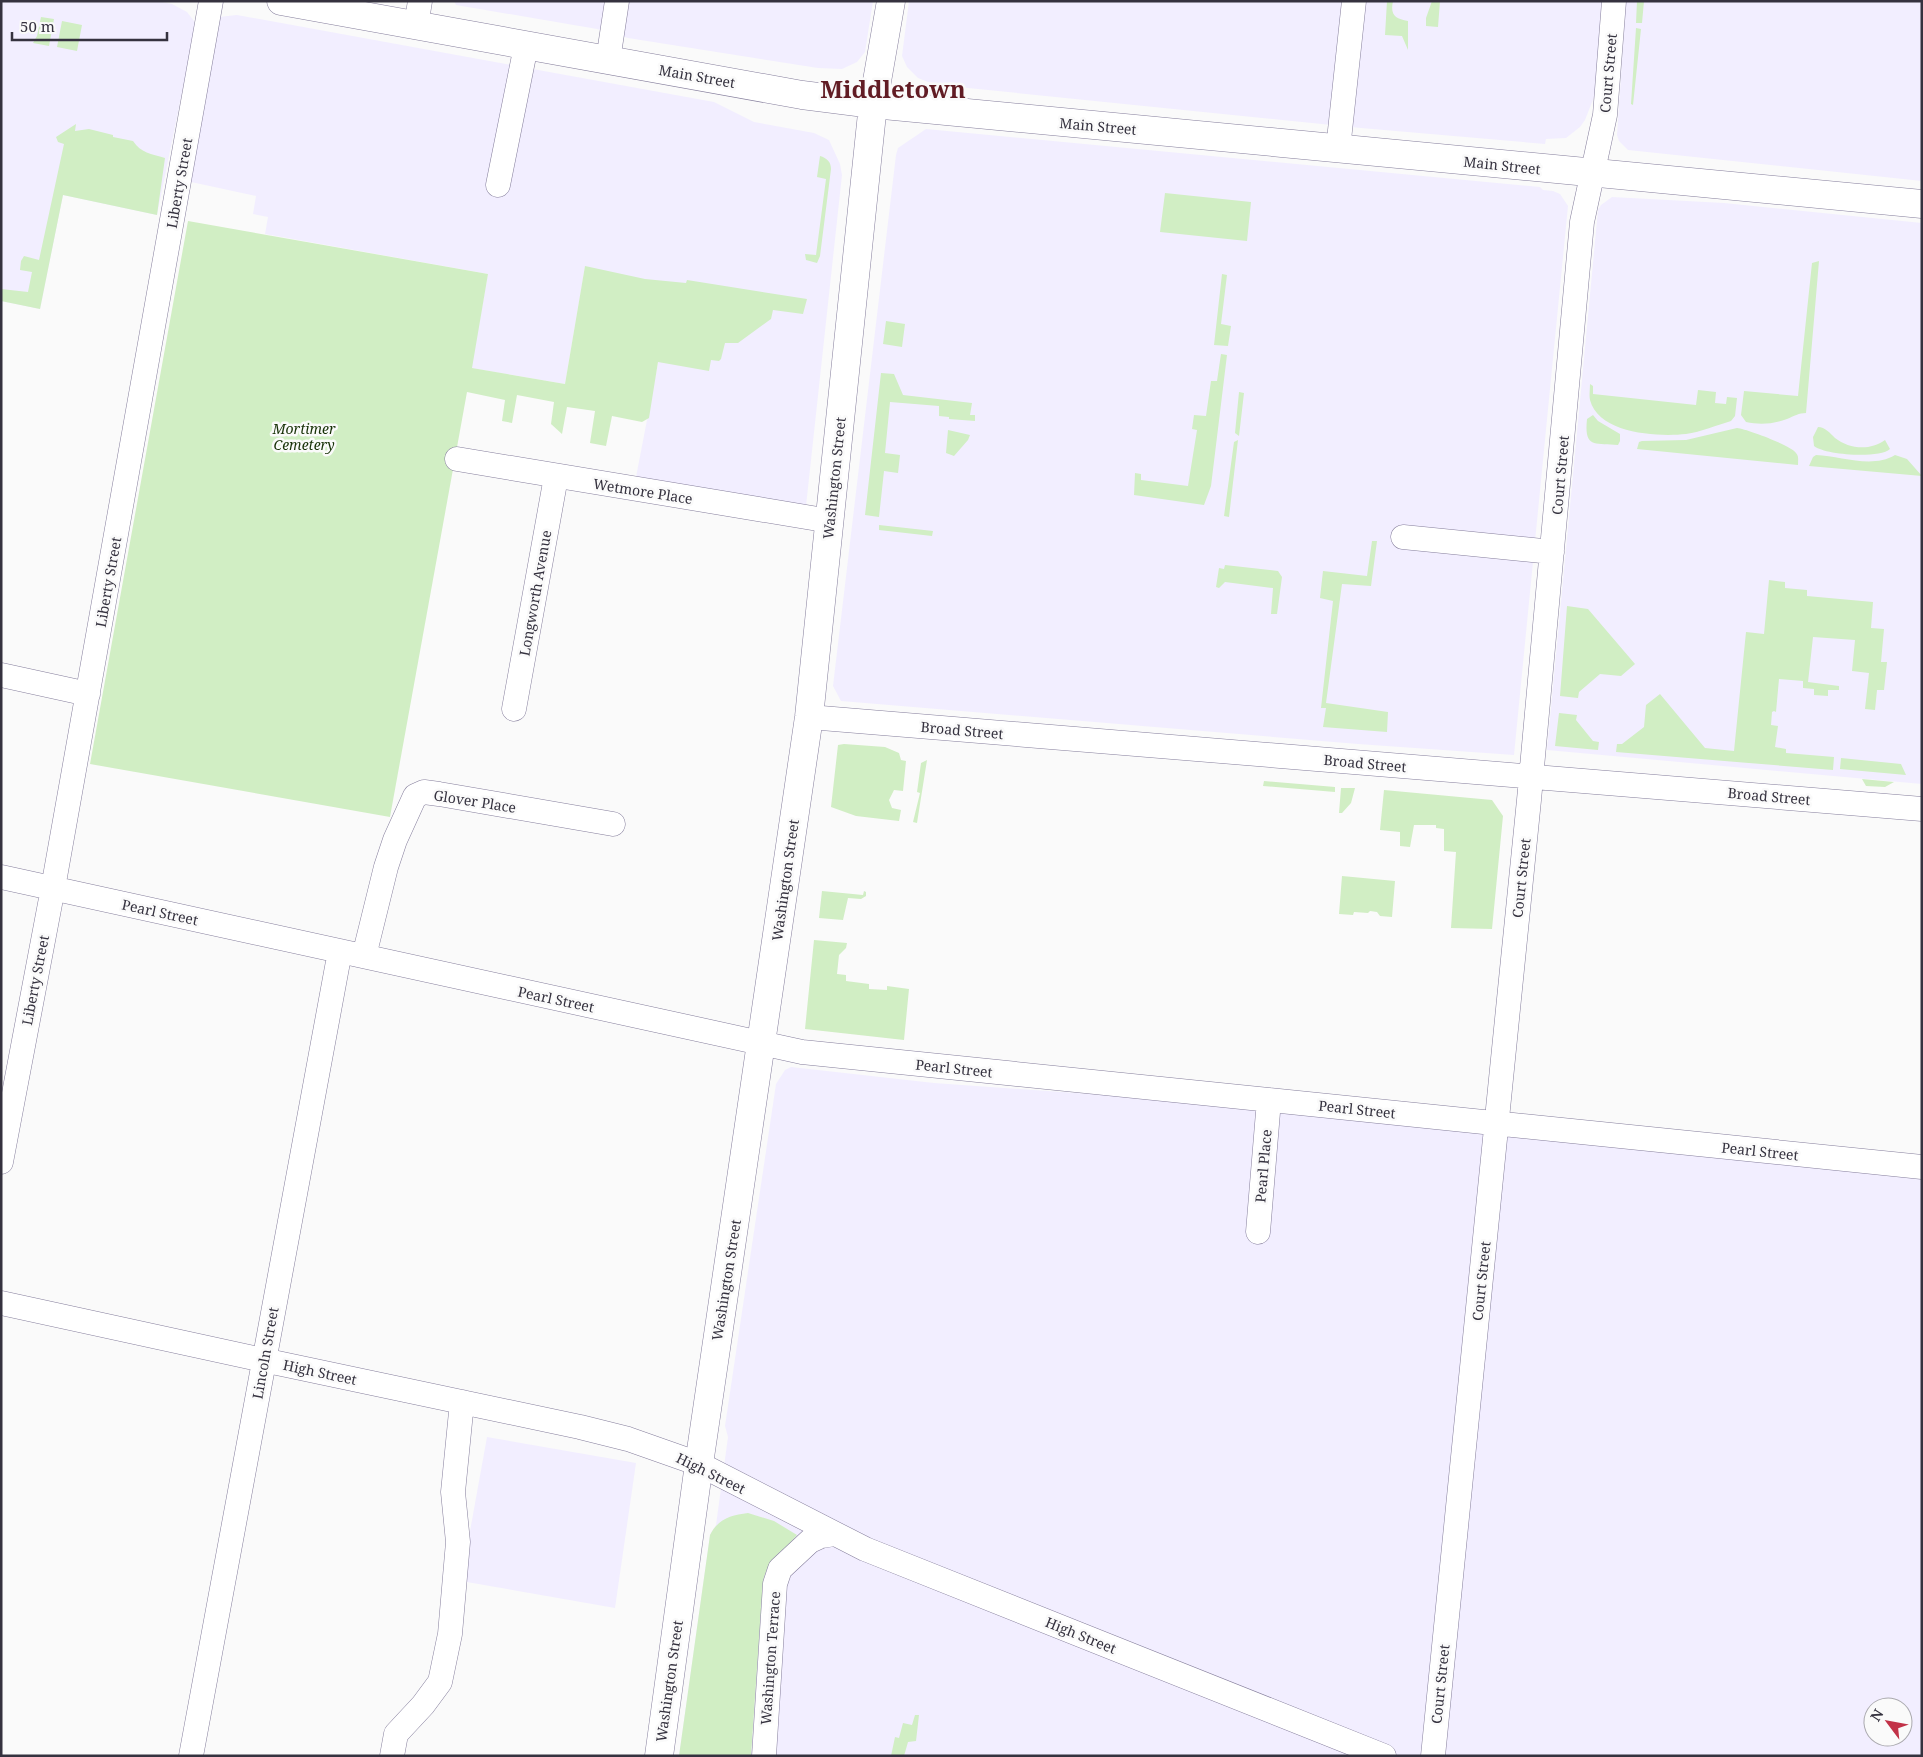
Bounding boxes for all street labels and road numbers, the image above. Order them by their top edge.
street label: Court Street [1595,32,1621,114]
street label: Main Street [657,60,737,92]
street label: Main Street [1059,113,1137,139]
street label: Liberty Street [162,136,196,230]
street label: Main Street [1463,152,1541,178]
street label: Washington Street [818,416,850,540]
street label: Court Street [1547,434,1573,516]
street label: Wetmore Place [592,474,694,508]
street label: Longworth Avenue [515,529,555,657]
street label: Liberty Street [91,535,125,629]
street label: Broad Street [920,717,1004,743]
street label: Broad Street [1323,750,1407,776]
street label: Broad Street [1727,783,1811,809]
street label: Glover Place [432,785,518,817]
street label: Washington Street [767,818,803,942]
street label: Court Street [1507,837,1535,919]
street label: Pearl Street [120,895,200,929]
street label: Liberty Street [17,933,53,1027]
street label: Pearl Street [516,982,596,1016]
street label: Pearl Street [914,1055,994,1082]
street label: Pearl Street [1317,1096,1397,1123]
street label: Pearl Place [1250,1129,1276,1203]
street label: Pearl Street [1720,1138,1800,1165]
street label: Washington Street [707,1218,745,1342]
street label: Court Street [1467,1240,1495,1322]
street label: Lincoln Street [248,1305,282,1401]
street label: High Street [281,1355,359,1389]
street label: High Street [673,1448,749,1498]
street label: Washington Terrace [756,1590,784,1726]
street label: High Street [1043,1612,1119,1658]
street label: Washington Street [651,1619,687,1743]
street label: Court Street [1426,1643,1454,1725]

